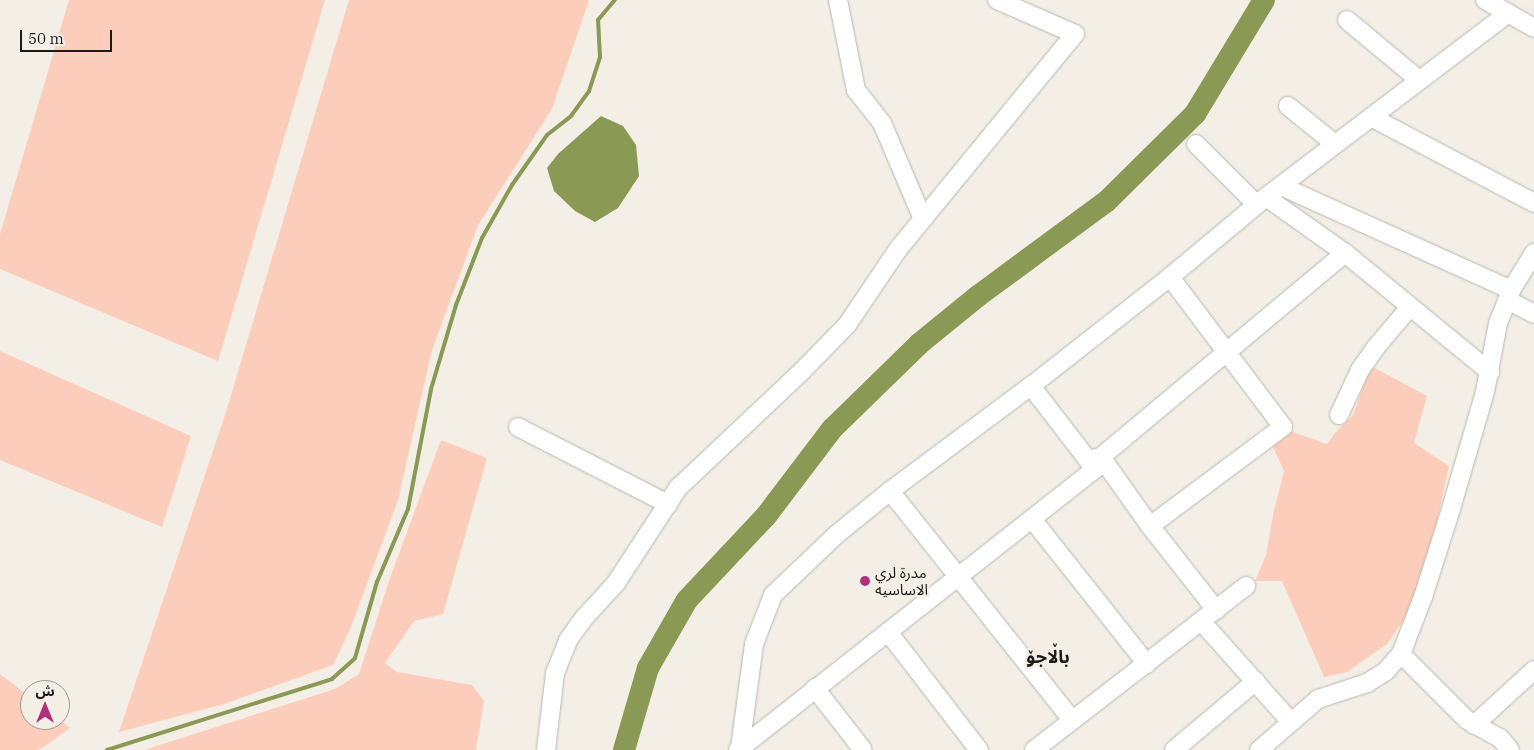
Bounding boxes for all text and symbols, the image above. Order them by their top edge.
scale bar [22,20,115,52]
text: 50 m [28,29,64,48]
place label: مدرة لري الاساسیه [875,563,928,598]
marker: مدرة لري الاساسیه [859,575,871,587]
district label: باڵاجۆ [1026,646,1070,668]
north arrow [20,680,70,730]
text: ش [35,682,55,700]

